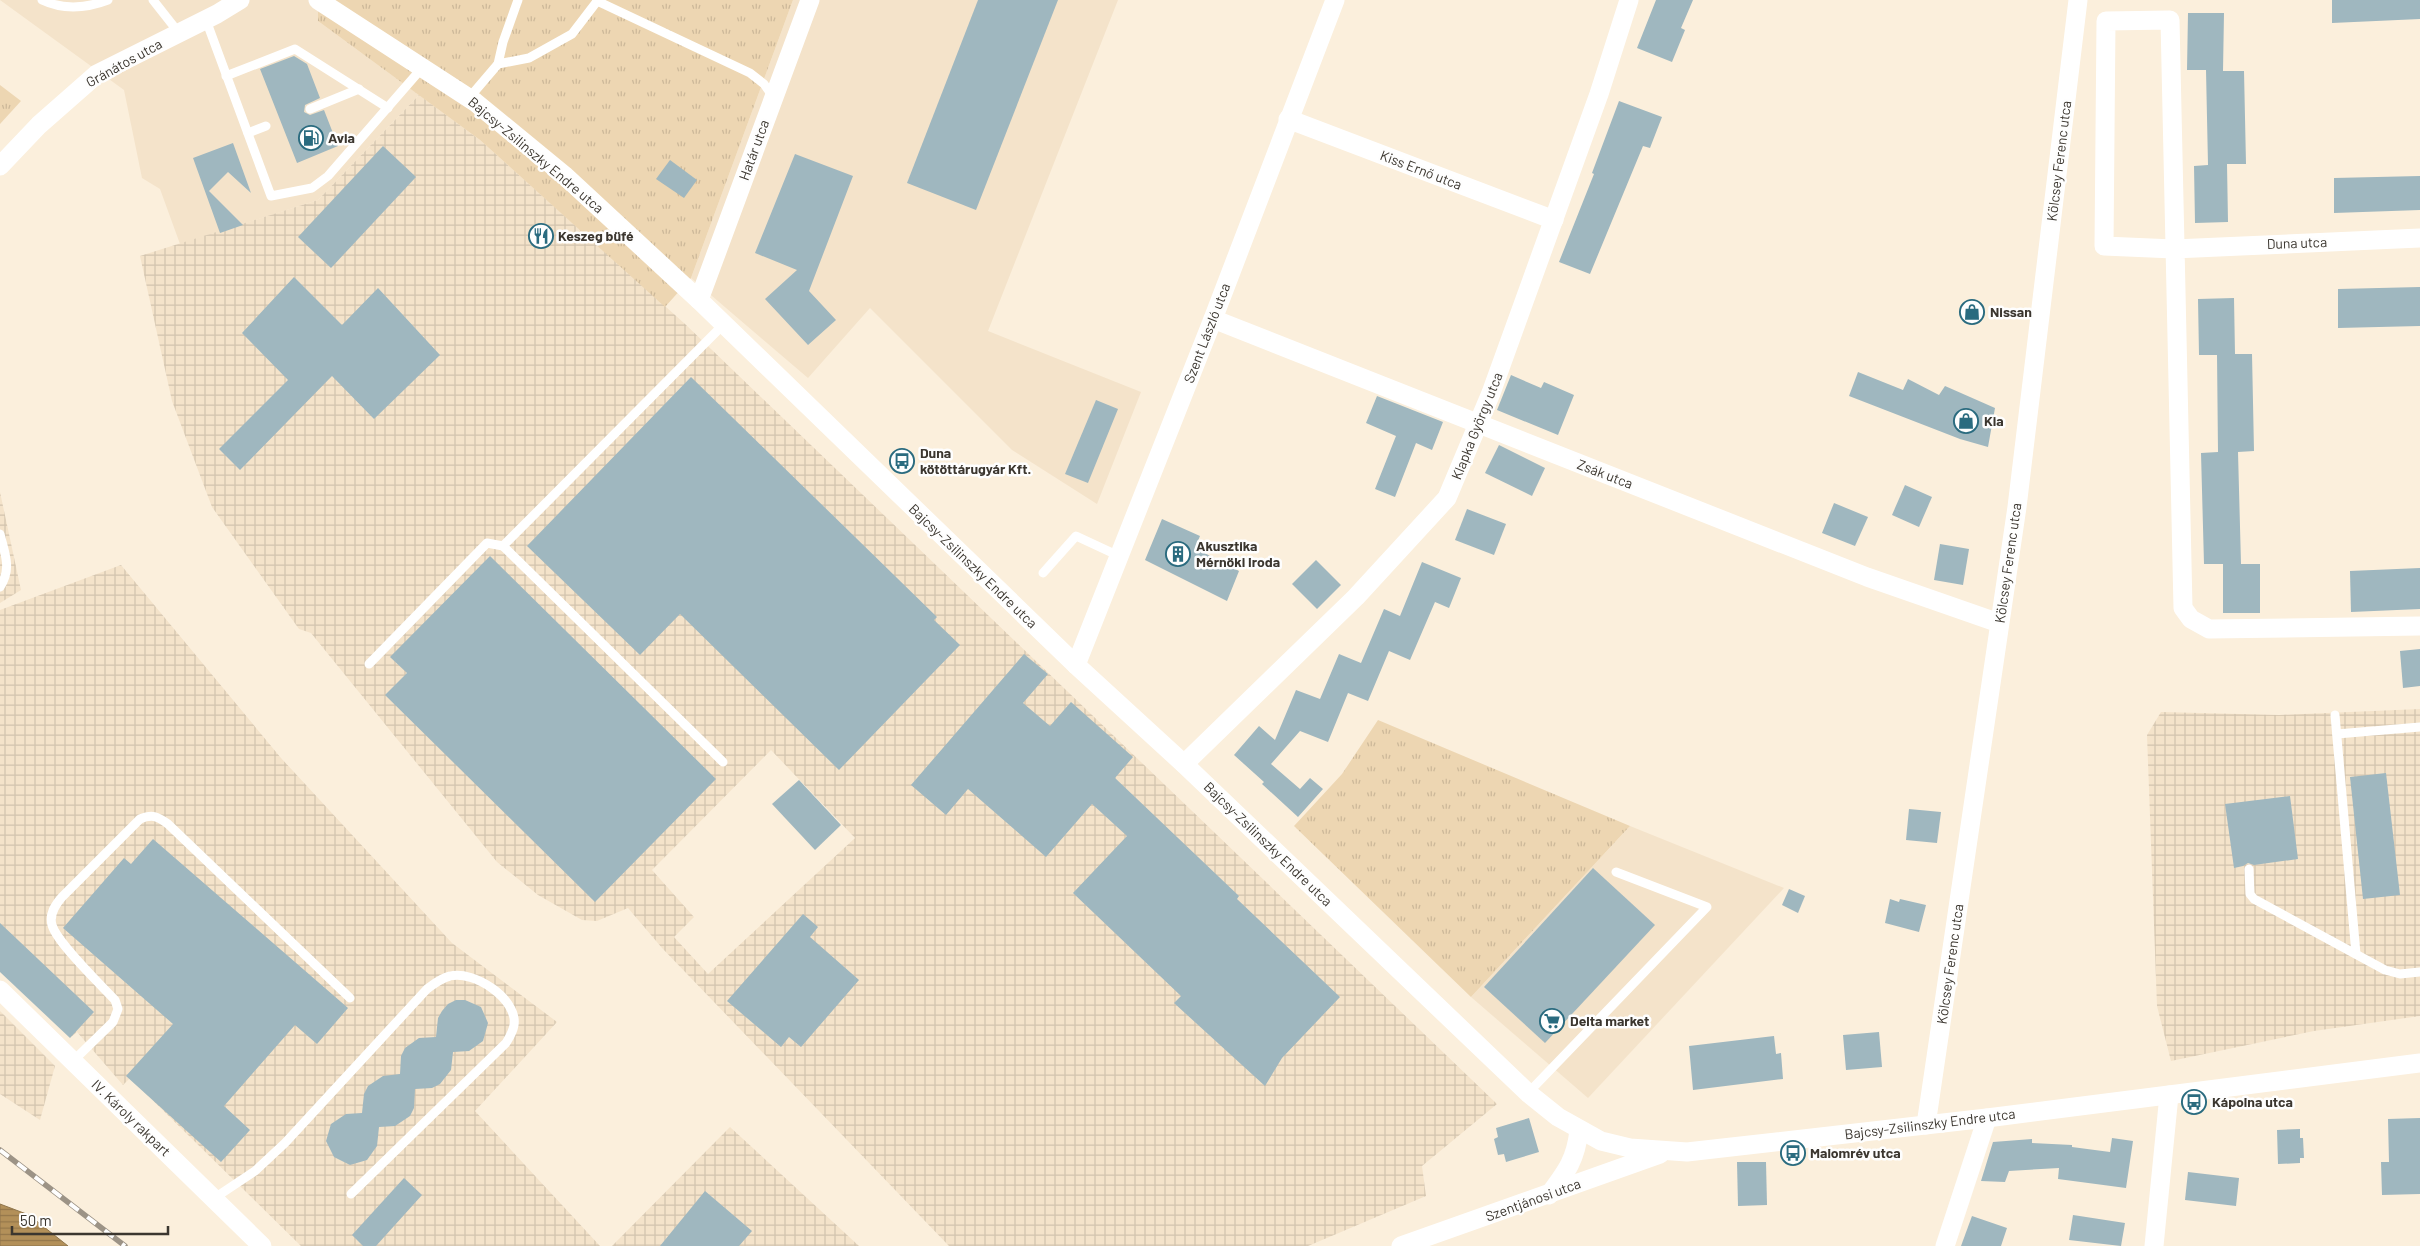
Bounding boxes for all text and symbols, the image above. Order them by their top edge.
street label: Gránátos utca [83,35,165,90]
street label: Bajcsy-Zsilinszky Endre utca [465,93,608,216]
street label: Kölcsey Ferenc utca [2043,100,2074,222]
street label: Határ utca [735,117,772,182]
fuel station icon: Avia [298,125,324,151]
place label: Avia [328,129,355,146]
street label: Kiss Ernő utca [1378,146,1465,193]
restaurant icon: Keszeg büfé [528,223,554,249]
place label: Keszeg büfé [558,227,634,244]
street label: Duna utca [2267,233,2327,252]
street label: Szent László utca [1180,280,1233,385]
shop icon: Nissan [1959,299,1985,325]
place label: Nissan [1990,303,2032,320]
street label: Klapka György utca [1447,370,1506,482]
shop icon: Kia [1953,408,1979,434]
place label: Kia [1984,412,2004,429]
place label: Duna kötöttárugyár Kft. [920,444,1031,477]
bus stop icon: Duna kötöttárugyár Kft. [889,448,915,474]
street label: Zsák utca [1575,455,1635,492]
street label: Bajcsy-Zsilinszky Endre utca [906,500,1041,631]
street label: Kölcsey Ferenc utca [1991,502,2024,624]
place label: Akusztika Mérnöki Iroda [1196,537,1280,570]
building icon: Akusztika Mérnöki Iroda [1165,541,1191,567]
street label: Bajcsy-Zsilinszky Endre utca [1201,778,1336,909]
street label: Kölcsey Ferenc utca [1933,903,1966,1025]
supermarket icon: Delta market [1539,1008,1565,1034]
place label: Delta market [1570,1012,1649,1029]
street label: IV. Károly rakpart [88,1076,174,1160]
bus stop icon: Kápolna utca [2181,1089,2207,1115]
place label: Kápolna utca [2212,1093,2293,1110]
street label: Bajcsy-Zsilinszky Endre utca [1844,1105,2016,1142]
bus stop icon: Malomrév utca [1780,1140,1806,1166]
place label: Malomrév utca [1810,1144,1901,1161]
street label: Szentjánosi utca [1483,1174,1583,1225]
scale bar [12,1204,169,1236]
text: 50 m [20,1211,52,1229]

